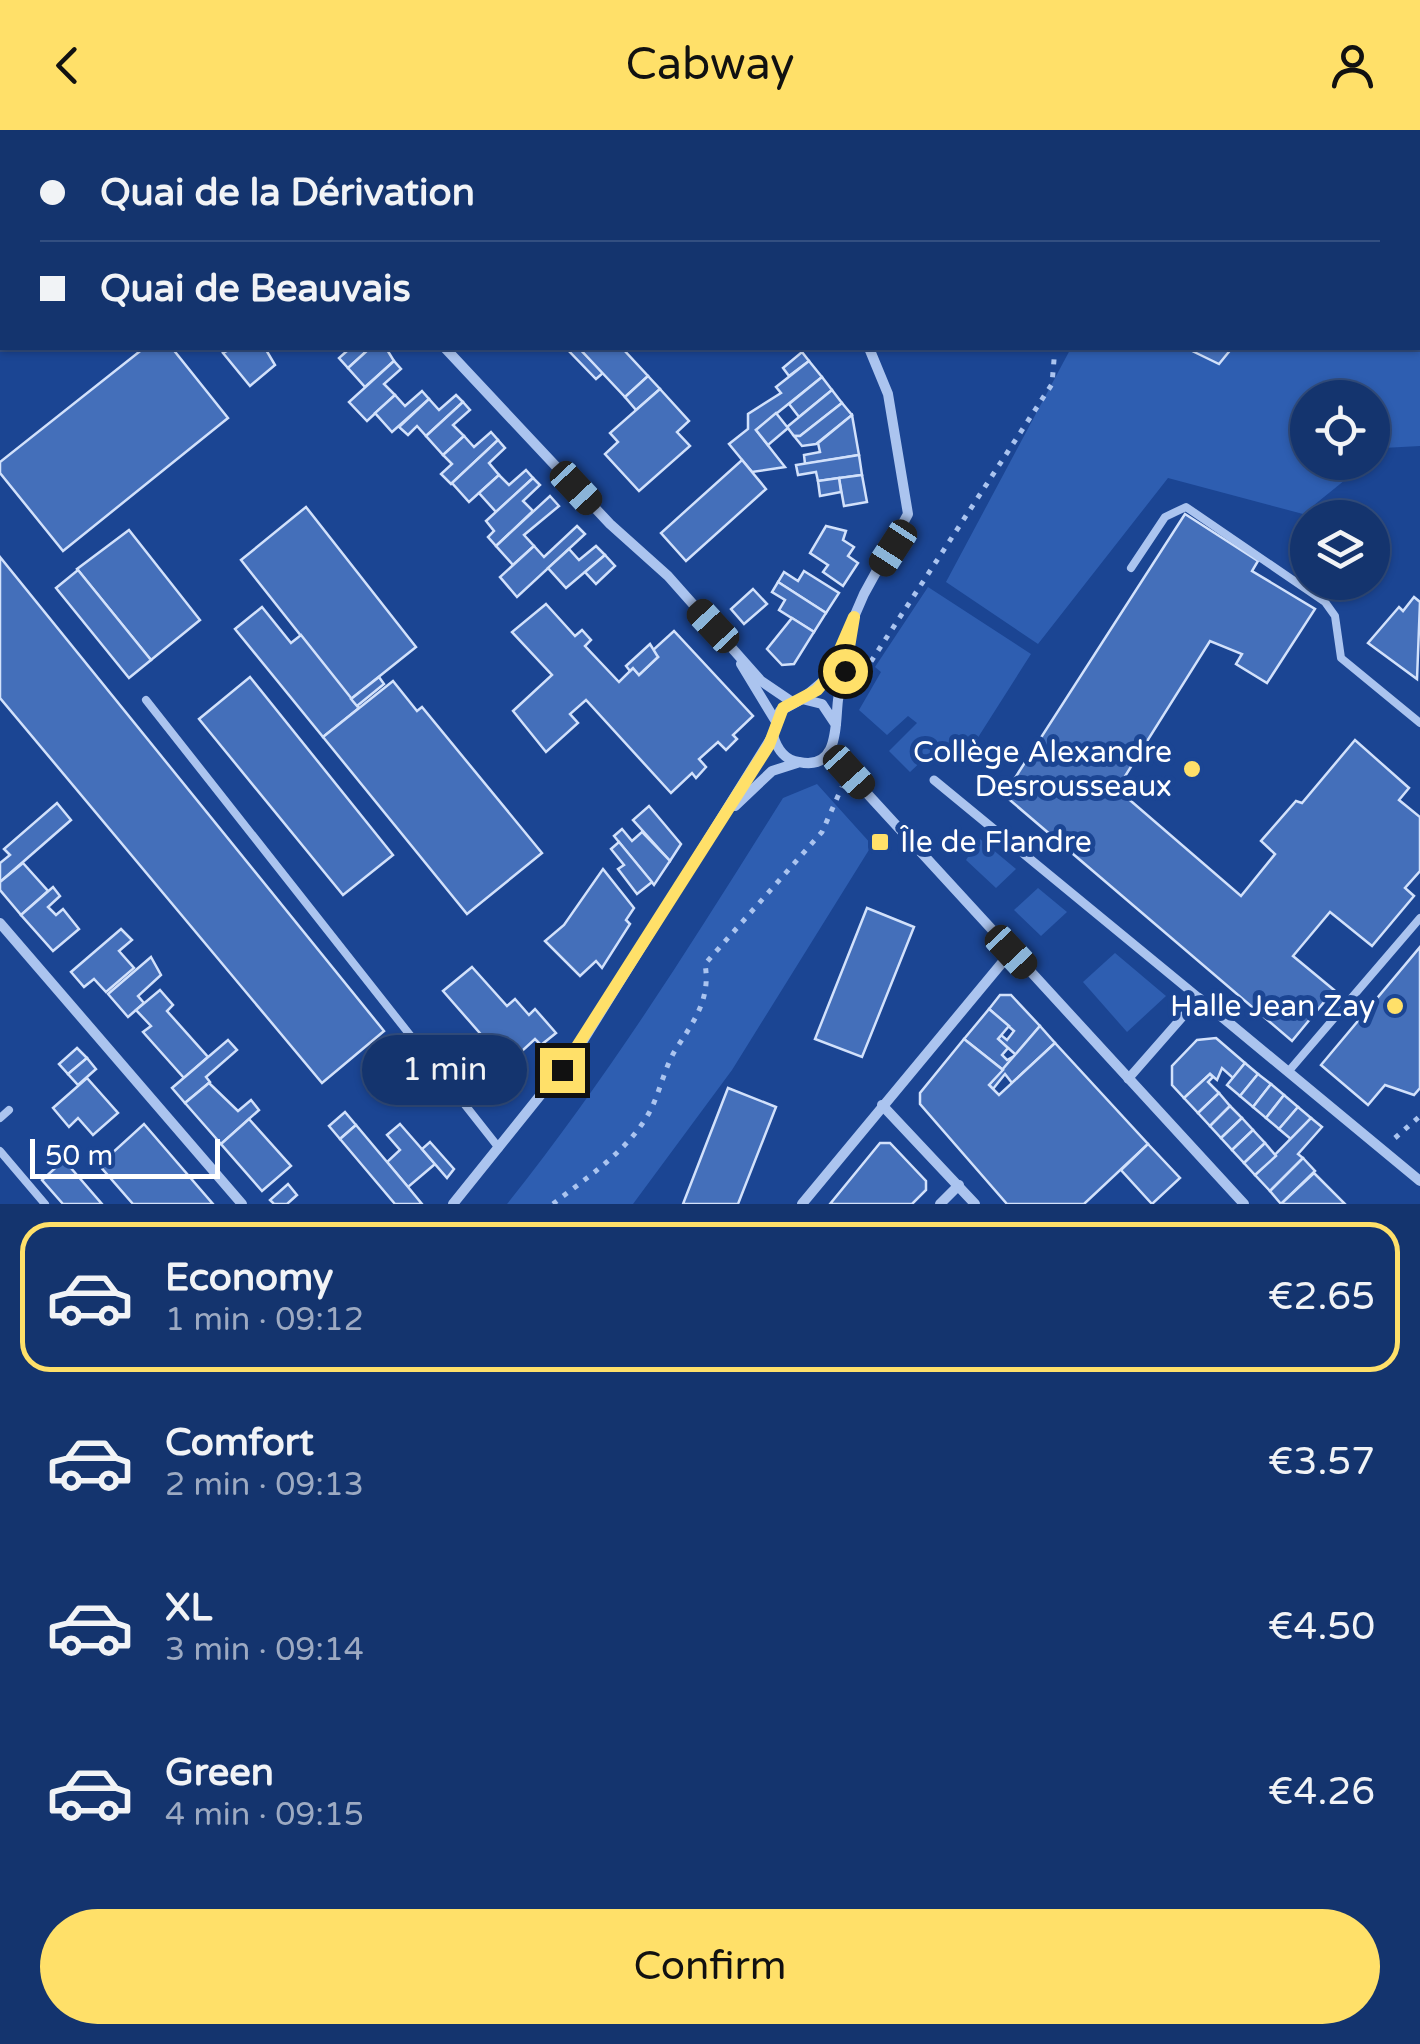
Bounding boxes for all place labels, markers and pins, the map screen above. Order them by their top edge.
place label: Collège Alexandre Desrousseaux [913,734,1172,805]
marker: Collège Alexandre Desrousseaux [1181,758,1203,780]
place label: Île de Flandre [900,824,1092,861]
marker: Île de Flandre [869,831,891,853]
place label: Halle Jean Zay [1170,988,1375,1025]
marker: Halle Jean Zay [1384,995,1406,1017]

